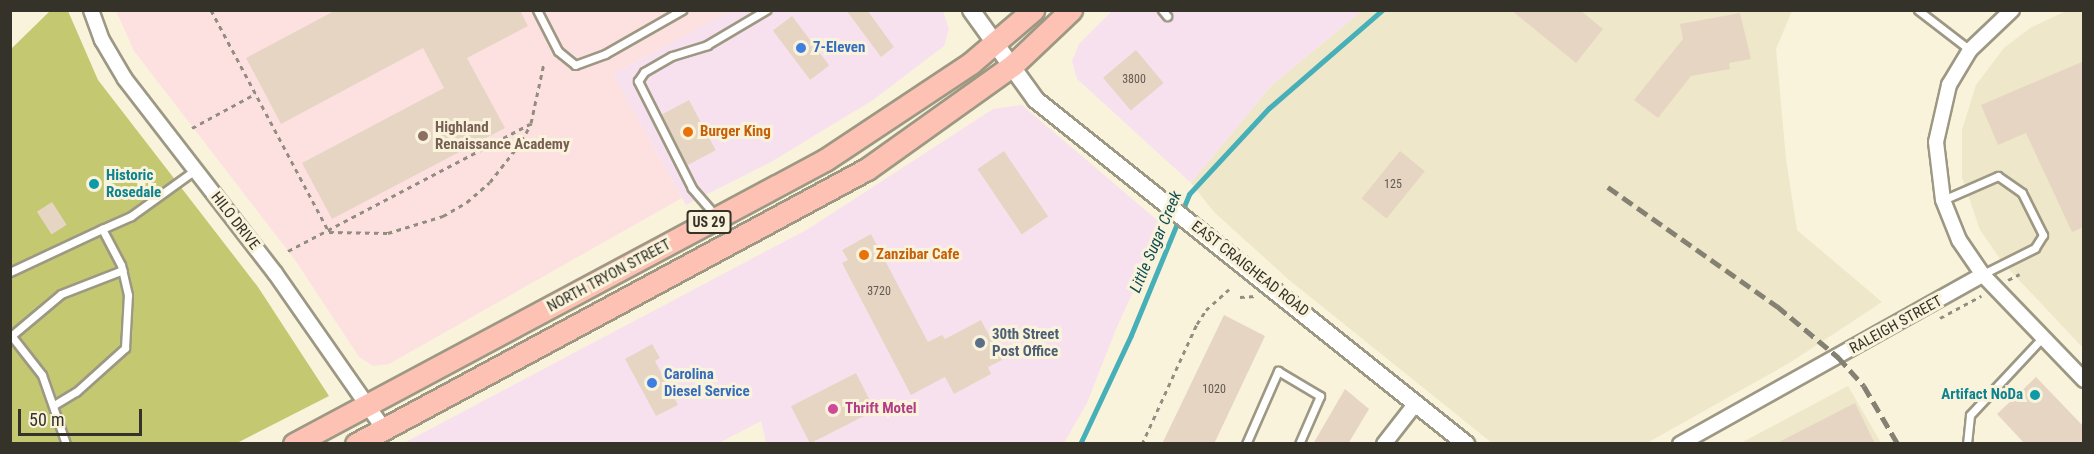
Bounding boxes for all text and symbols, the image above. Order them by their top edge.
place label: 7-Eleven [813,39,865,57]
marker: 7-Eleven [794,41,808,55]
house number: 3800 [1122,73,1146,87]
place label: Highland Renaissance Academy [435,118,570,153]
place label: Burger King [700,123,771,141]
marker: Burger King [681,125,695,139]
marker: Highland Renaissance Academy [416,129,430,143]
place label: Historic Rosedale [106,166,161,201]
marker: Historic Rosedale [87,177,101,191]
house number: 125 [1384,178,1402,192]
water label: Little Sugar Creek [1126,188,1186,296]
street label: HILO DRIVE [207,189,263,253]
road number: US 29 [686,211,732,233]
street label: EAST CRAIGHEAD ROAD [1188,217,1312,321]
street label: NORTH TRYON STREET [544,236,674,316]
place label: Zanzibar Cafe [876,246,959,264]
marker: Zanzibar Cafe [857,248,871,262]
house number: 3720 [867,285,891,299]
street label: RALEIGH STREET [1847,292,1945,358]
place label: 30th Street Post Office [992,325,1059,360]
marker: 30th Street Post Office [973,336,987,350]
place label: Carolina Diesel Service [664,365,750,400]
marker: Carolina Diesel Service [645,376,659,390]
house number: 1020 [1202,383,1226,397]
place label: Artifact NoDa [1941,386,2023,404]
marker: Artifact NoDa [2028,388,2042,402]
scale bar [21,397,146,435]
place label: Thrift Motel [845,400,917,418]
marker: Thrift Motel [826,402,840,416]
text: 50 m [29,409,64,430]

